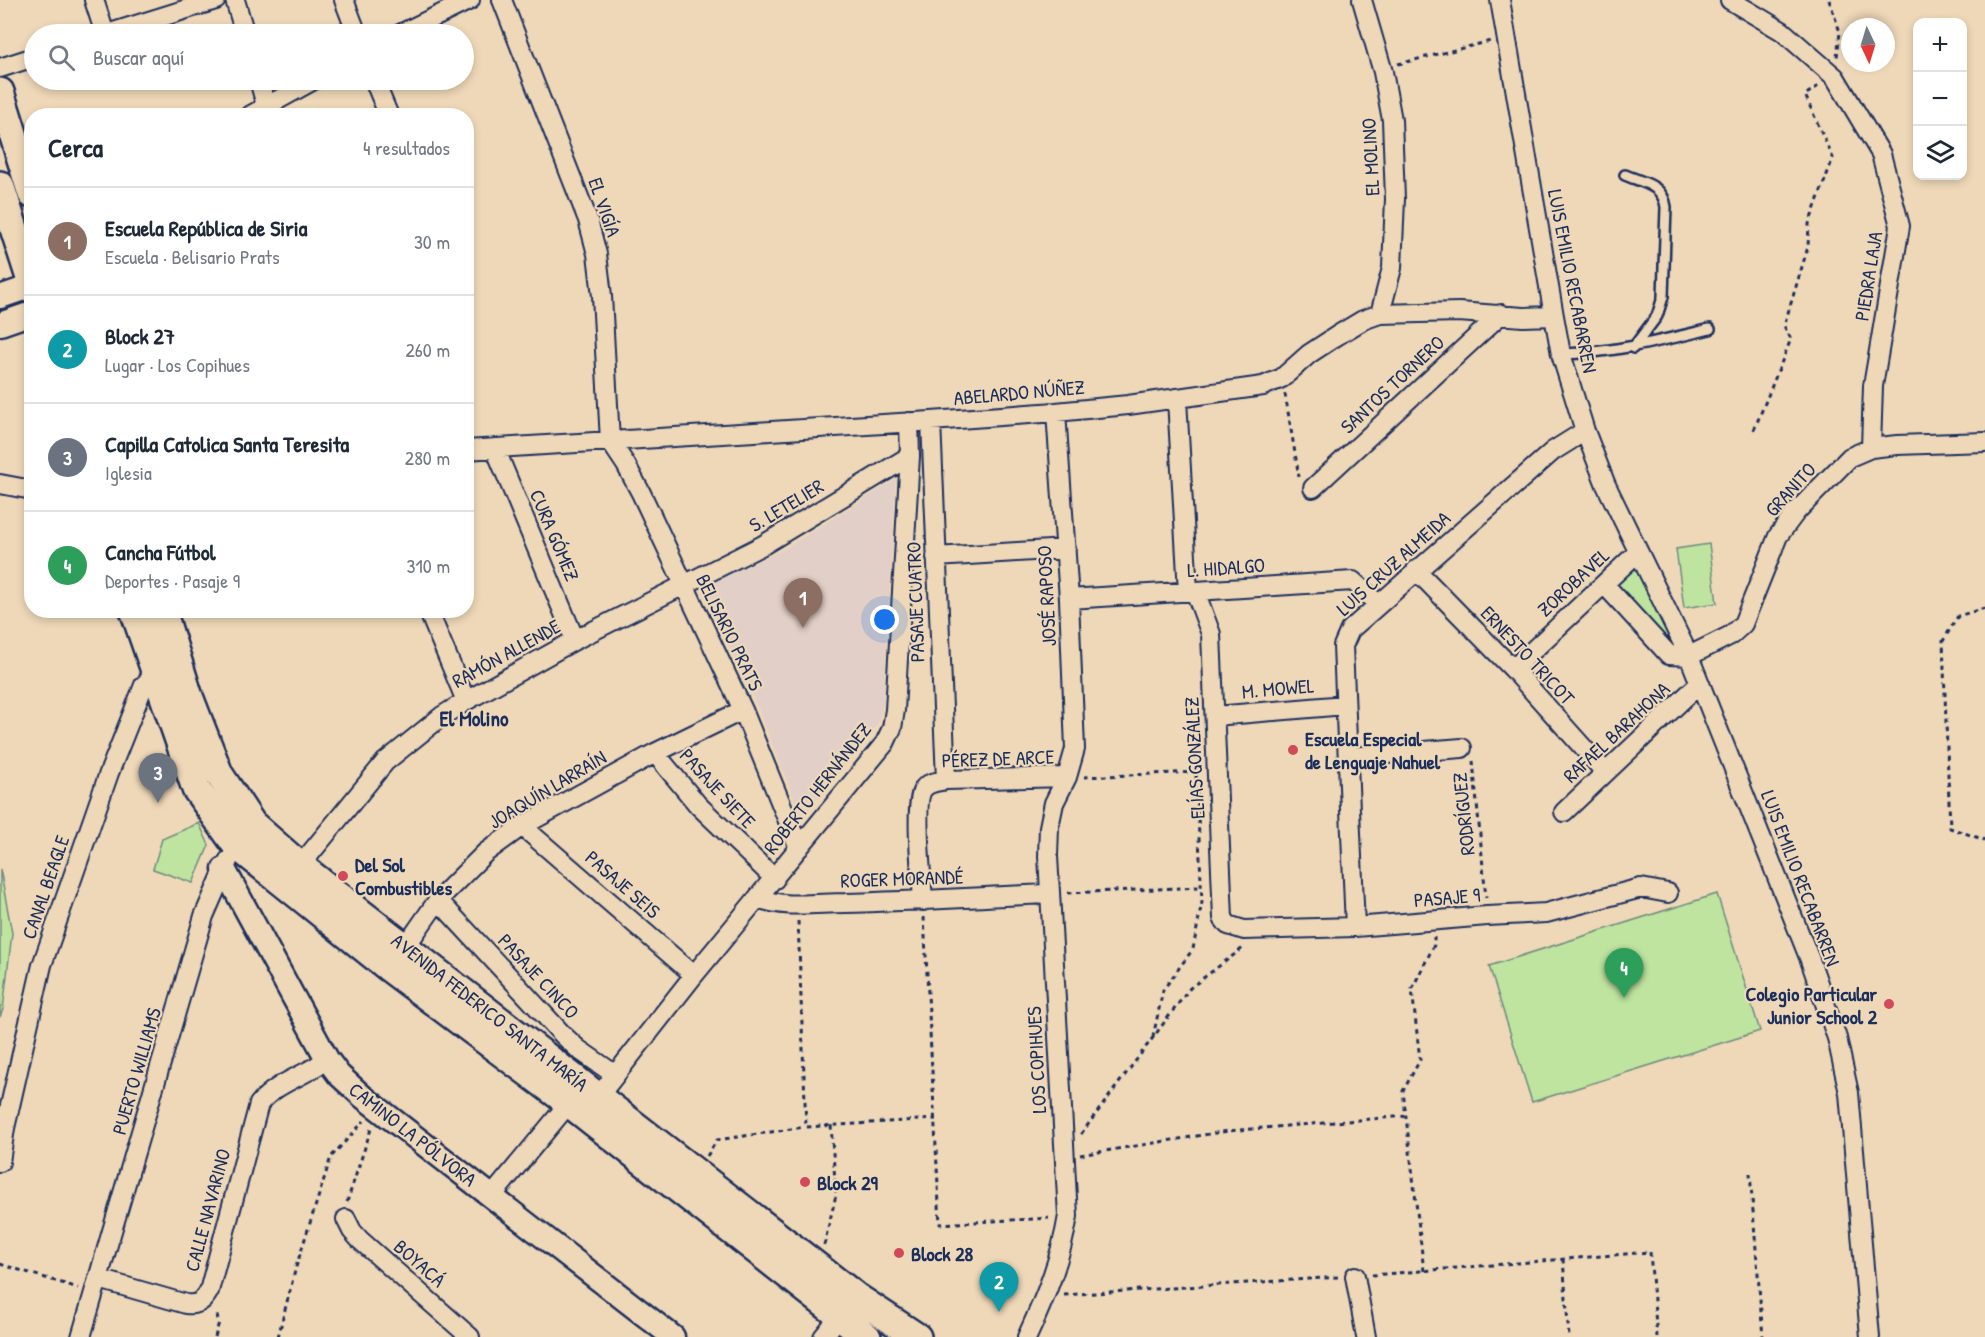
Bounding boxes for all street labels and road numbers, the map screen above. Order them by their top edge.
street label: EL MOLINO [1354,117,1386,197]
street label: EL VIGÍA [582,174,628,240]
street label: LUIS EMILIO RECABARREN [1542,187,1604,375]
street label: PIEDRA LAJA [1848,229,1888,323]
street label: SANTOS TORNERO [1334,329,1450,439]
street label: ABELARDO NÚÑEZ [952,373,1086,411]
street label: GRANITO [1758,456,1822,522]
street label: S. LETELIER [744,472,828,538]
street label: CURA GÓMEZ [524,485,586,585]
street label: LUIS CRUZ ALMEIDA [1330,504,1456,621]
street label: PASAJE CUATRO [899,541,931,663]
street label: ZOROBAVEL [1531,542,1615,622]
street label: JOSÉ RAPOSO [1030,545,1062,647]
street label: L. HIDALGO [1186,551,1266,583]
street label: BELISARIO PRATS [690,569,770,695]
street label: ERNESTO TRICOT [1475,600,1581,711]
street label: RAMÓN ALLENDE [447,612,565,694]
street label: M. MOWEL [1241,671,1315,705]
street label: RAFAEL BARAHONA [1557,675,1675,788]
street label: ELÍAS GONZÁLEZ [1177,696,1211,820]
street label: ROBERTO HERNÁNDEZ [757,717,877,859]
street label: PASAJE SIETE [674,742,762,834]
street label: JOAQUÍN LARRAÍN [483,743,611,835]
street label: PÉREZ DE ARCE [941,743,1055,773]
street label: RODRÍGUEZ [1445,771,1481,857]
street label: LUIS EMILIO RECABARREN [1755,786,1847,970]
street label: CANAL BEAGLE [15,832,75,942]
street label: PASAJE SEIS [580,844,666,924]
street label: ROGER MORANDÉ [840,862,964,894]
street label: PASAJE 9 [1413,881,1481,913]
street label: AVENIDA FEDERICO SANTA MARÍA [386,927,594,1097]
street label: PASAJE CINCO [492,927,586,1025]
street label: PUERTO WILLIAMS [105,1004,167,1138]
street label: LOS COPIHUES [1020,1006,1052,1114]
street label: CAMINO LA PÓLVORA [344,1076,483,1192]
street label: CALLE NAVARINO [178,1146,236,1274]
street label: BOYACÁ [388,1233,452,1293]

